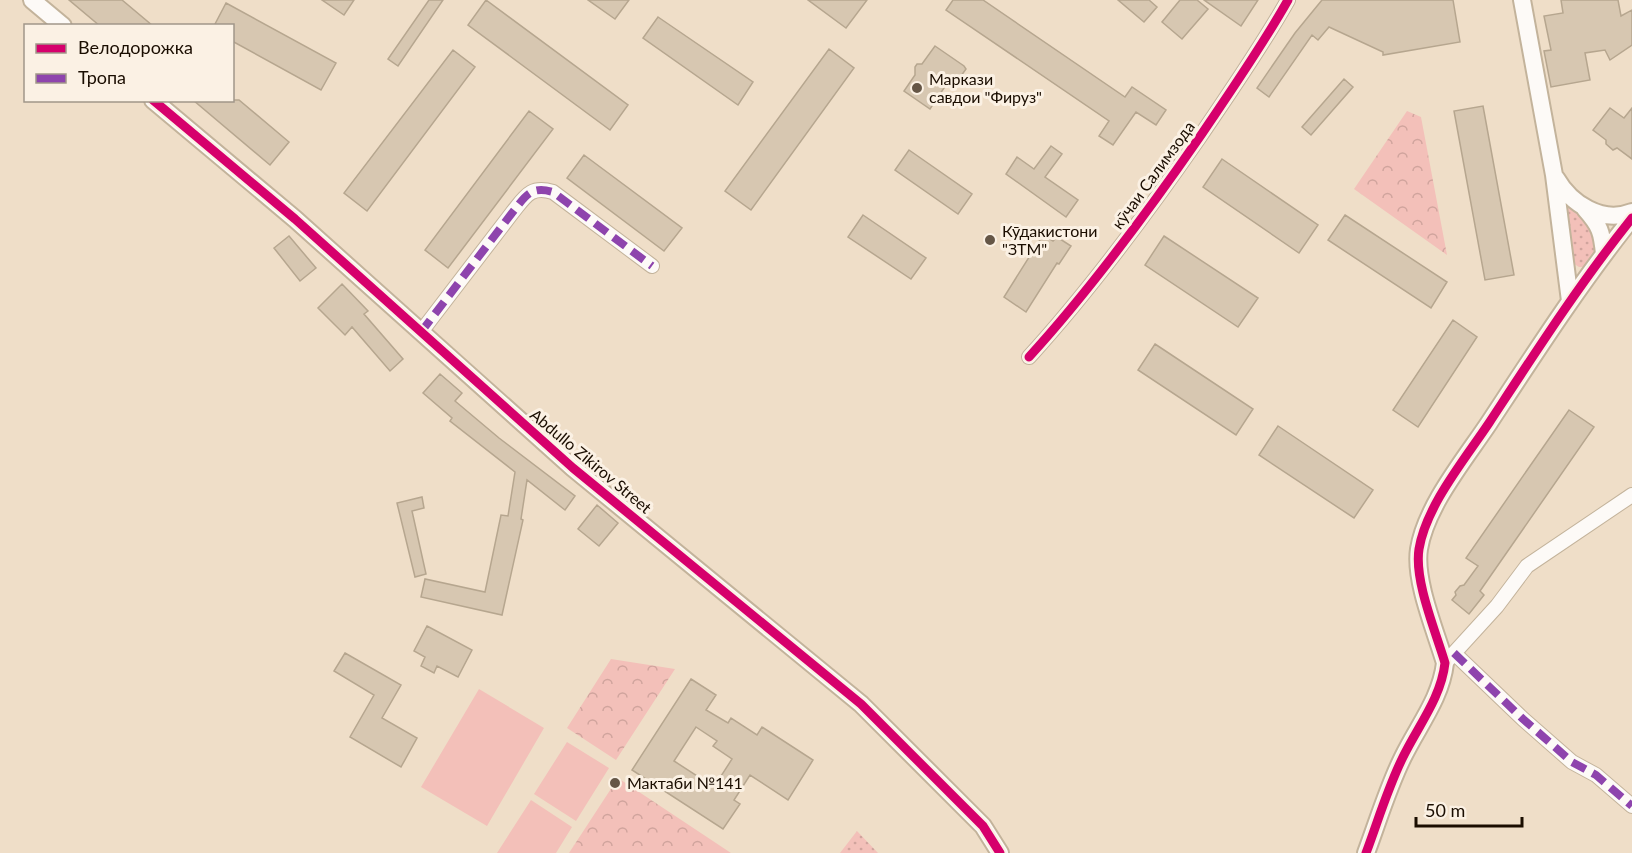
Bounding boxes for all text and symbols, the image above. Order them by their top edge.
legend [24,24,234,102]
text: Велодорожка [78,36,193,58]
text: Тропа [78,66,126,88]
place label: Маркази савдои "Фируз" [929,69,1042,106]
marker: Маркази савдои "Фируз" [910,81,924,95]
street label: кӯчаи Салимзода [1107,117,1198,232]
place label: Кӯдакистони "ЗТМ" [1002,221,1097,258]
marker: Кӯдакистони "ЗТМ" [983,233,997,247]
street label: Abdullo Zikirov Street [527,404,656,517]
place label: Мактаби №141 [627,773,743,792]
marker: Мактаби №141 [608,776,622,790]
scale bar [1416,790,1522,828]
text: 50 m [1425,799,1465,821]

